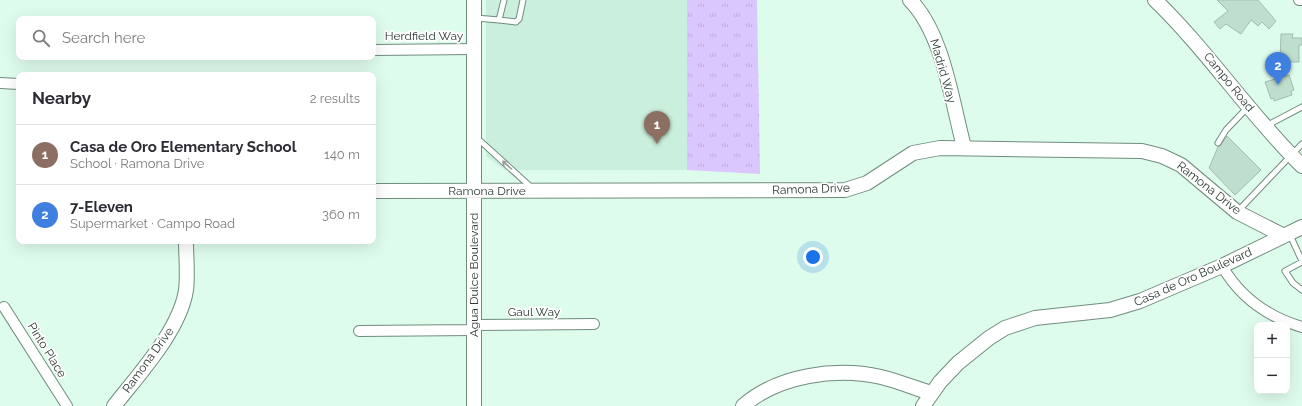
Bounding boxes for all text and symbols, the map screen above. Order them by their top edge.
search box [16,16,376,60]
icon: search [30,27,52,49]
text: Search here [62,29,145,47]
street label: Herdfield Way [385,29,464,43]
street label: Madrid Way [927,37,959,105]
street label: Campo Road [1201,50,1257,114]
pin: 2 [1265,52,1291,85]
text: Nearby [32,88,91,108]
text: 2 results [310,91,360,106]
pin: 1 [644,111,670,144]
text: Casa de Oro Elementary School [70,138,296,156]
text: 1 [42,147,48,162]
text: 140 m [324,147,360,162]
text: School · Ramona Drive [70,156,204,171]
street label: Ramona Drive [1174,159,1244,217]
one-way arrow [502,161,512,170]
street label: Ramona Drive [772,181,850,197]
street label: Ramona Drive [448,184,526,198]
text: 7-Eleven [70,198,133,216]
text: 2 [41,207,49,222]
text: 360 m [322,207,360,222]
street label: Agua Dulce Boulevard [467,213,481,337]
text: Supermarket · Campo Road [70,216,235,231]
street label: Casa de Oro Boulevard [1132,245,1254,309]
your location [803,247,823,267]
street label: Gaul Way [508,305,561,319]
street label: Pinto Place [25,320,69,380]
map controls [1254,322,1290,394]
button: + [1254,322,1290,358]
street label: Ramona Drive [120,324,176,396]
button: − [1254,358,1290,394]

